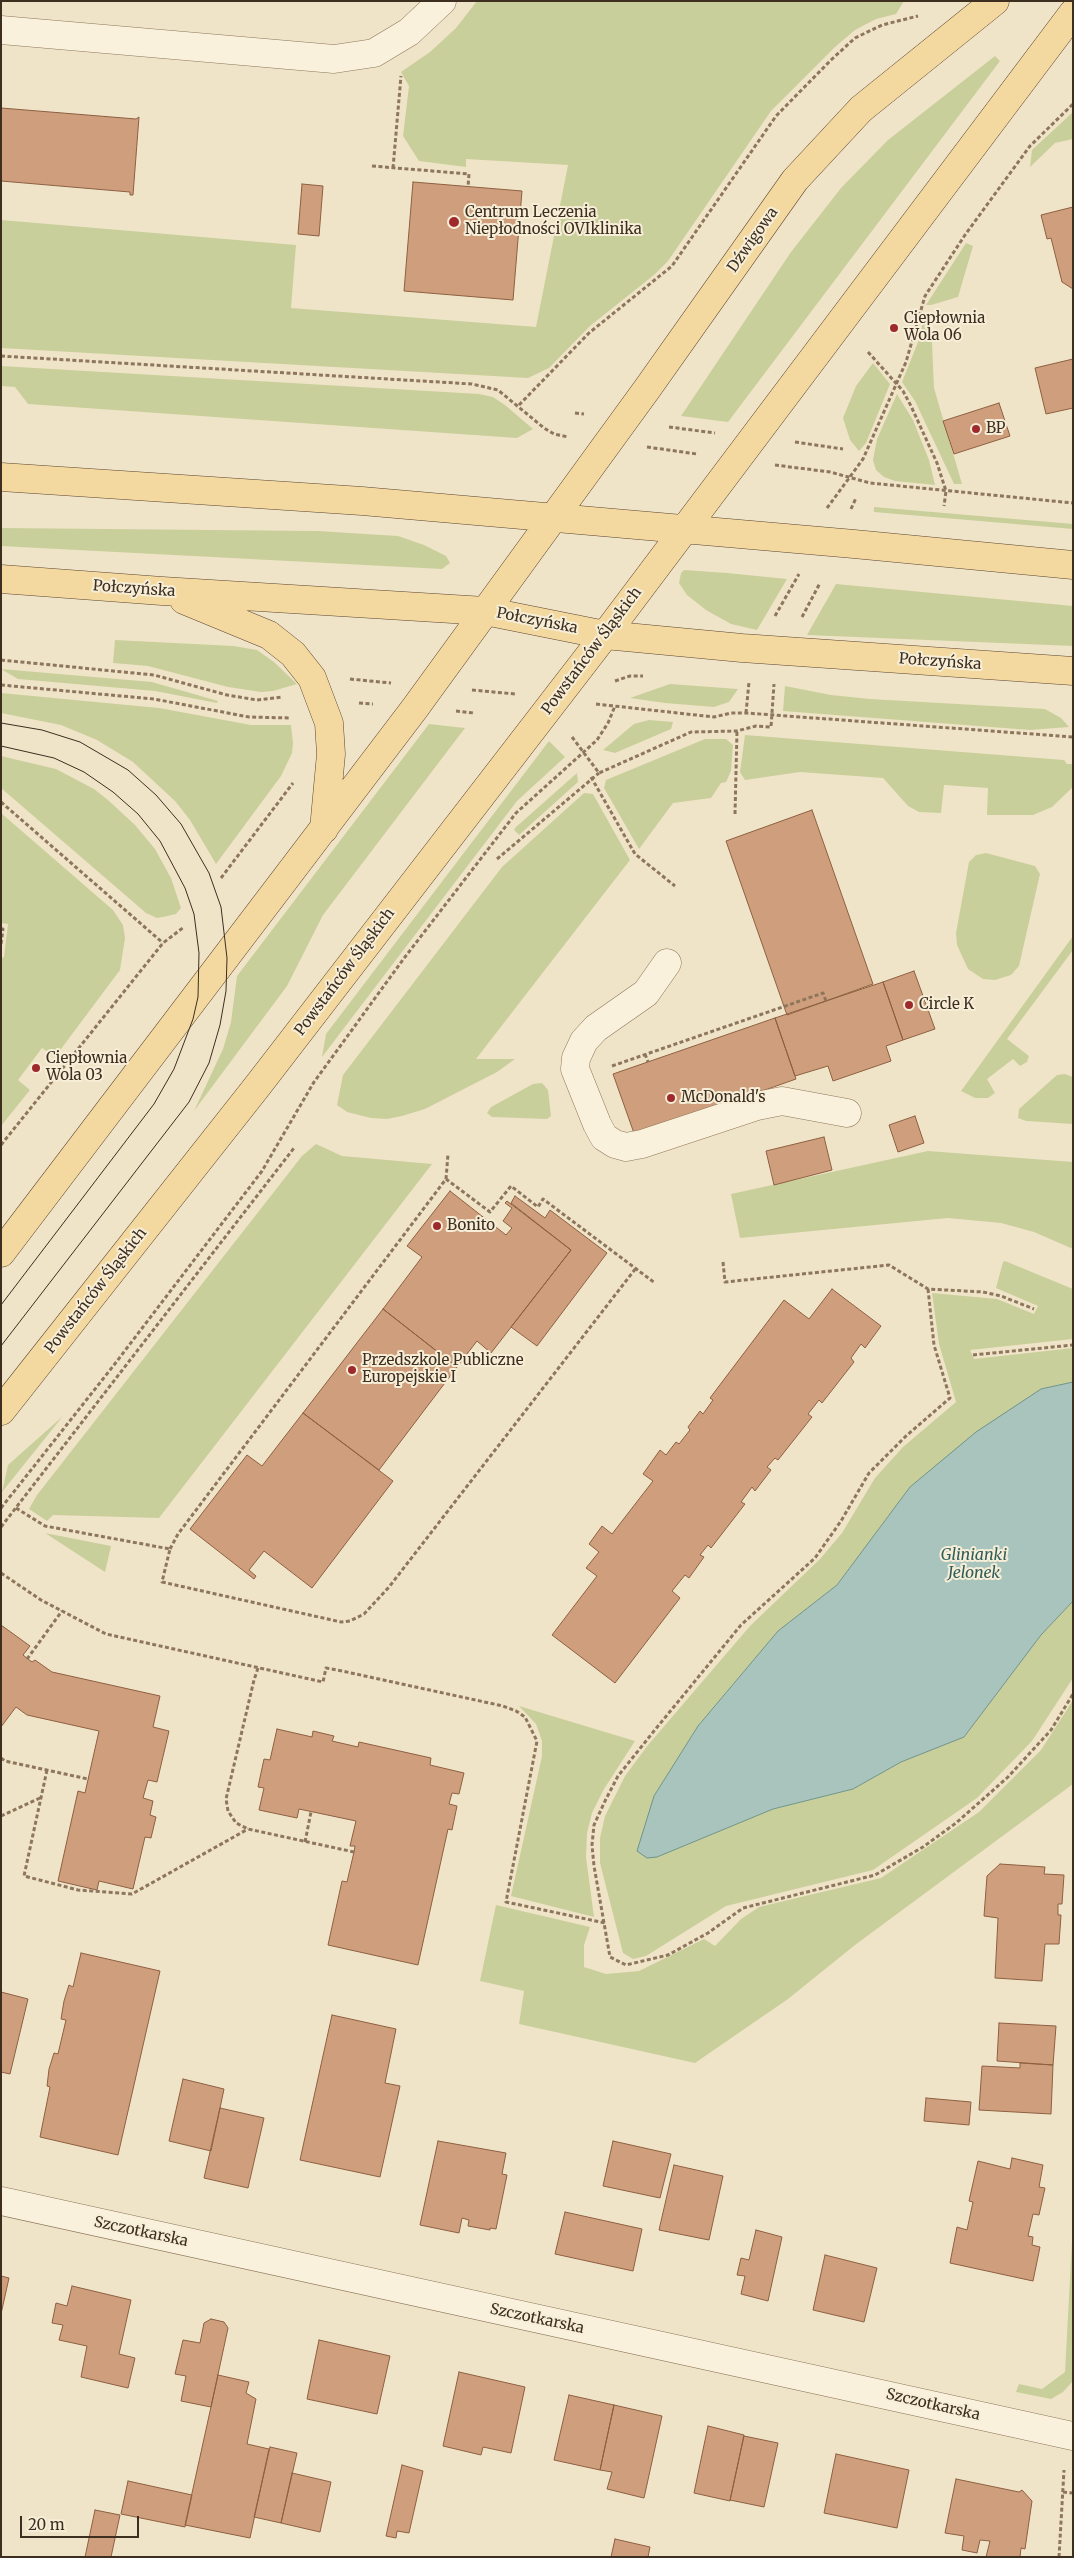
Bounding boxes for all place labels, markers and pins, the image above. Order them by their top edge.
place label: Centrum Leczenia Niepłodności OVIklinika [465,204,642,239]
marker: Centrum Leczenia Niepłodności OVIklinika [447,215,461,229]
place label: Ciepłownia Wola 06 [904,310,985,345]
marker: Ciepłownia Wola 06 [888,322,900,334]
place label: BP [986,420,1005,438]
marker: BP [970,423,982,435]
place label: Circle K [919,996,974,1014]
marker: Circle K [903,999,915,1011]
place label: Ciepłownia Wola 03 [46,1050,127,1085]
marker: Ciepłownia Wola 03 [30,1062,42,1074]
place label: McDonald's [681,1089,766,1107]
marker: McDonald's [665,1092,677,1104]
place label: Bonito [447,1217,495,1235]
marker: Bonito [431,1220,443,1232]
place label: Przedszkole Publiczne Europejskie I [362,1352,524,1387]
marker: Przedszkole Publiczne Europejskie I [346,1364,358,1376]

